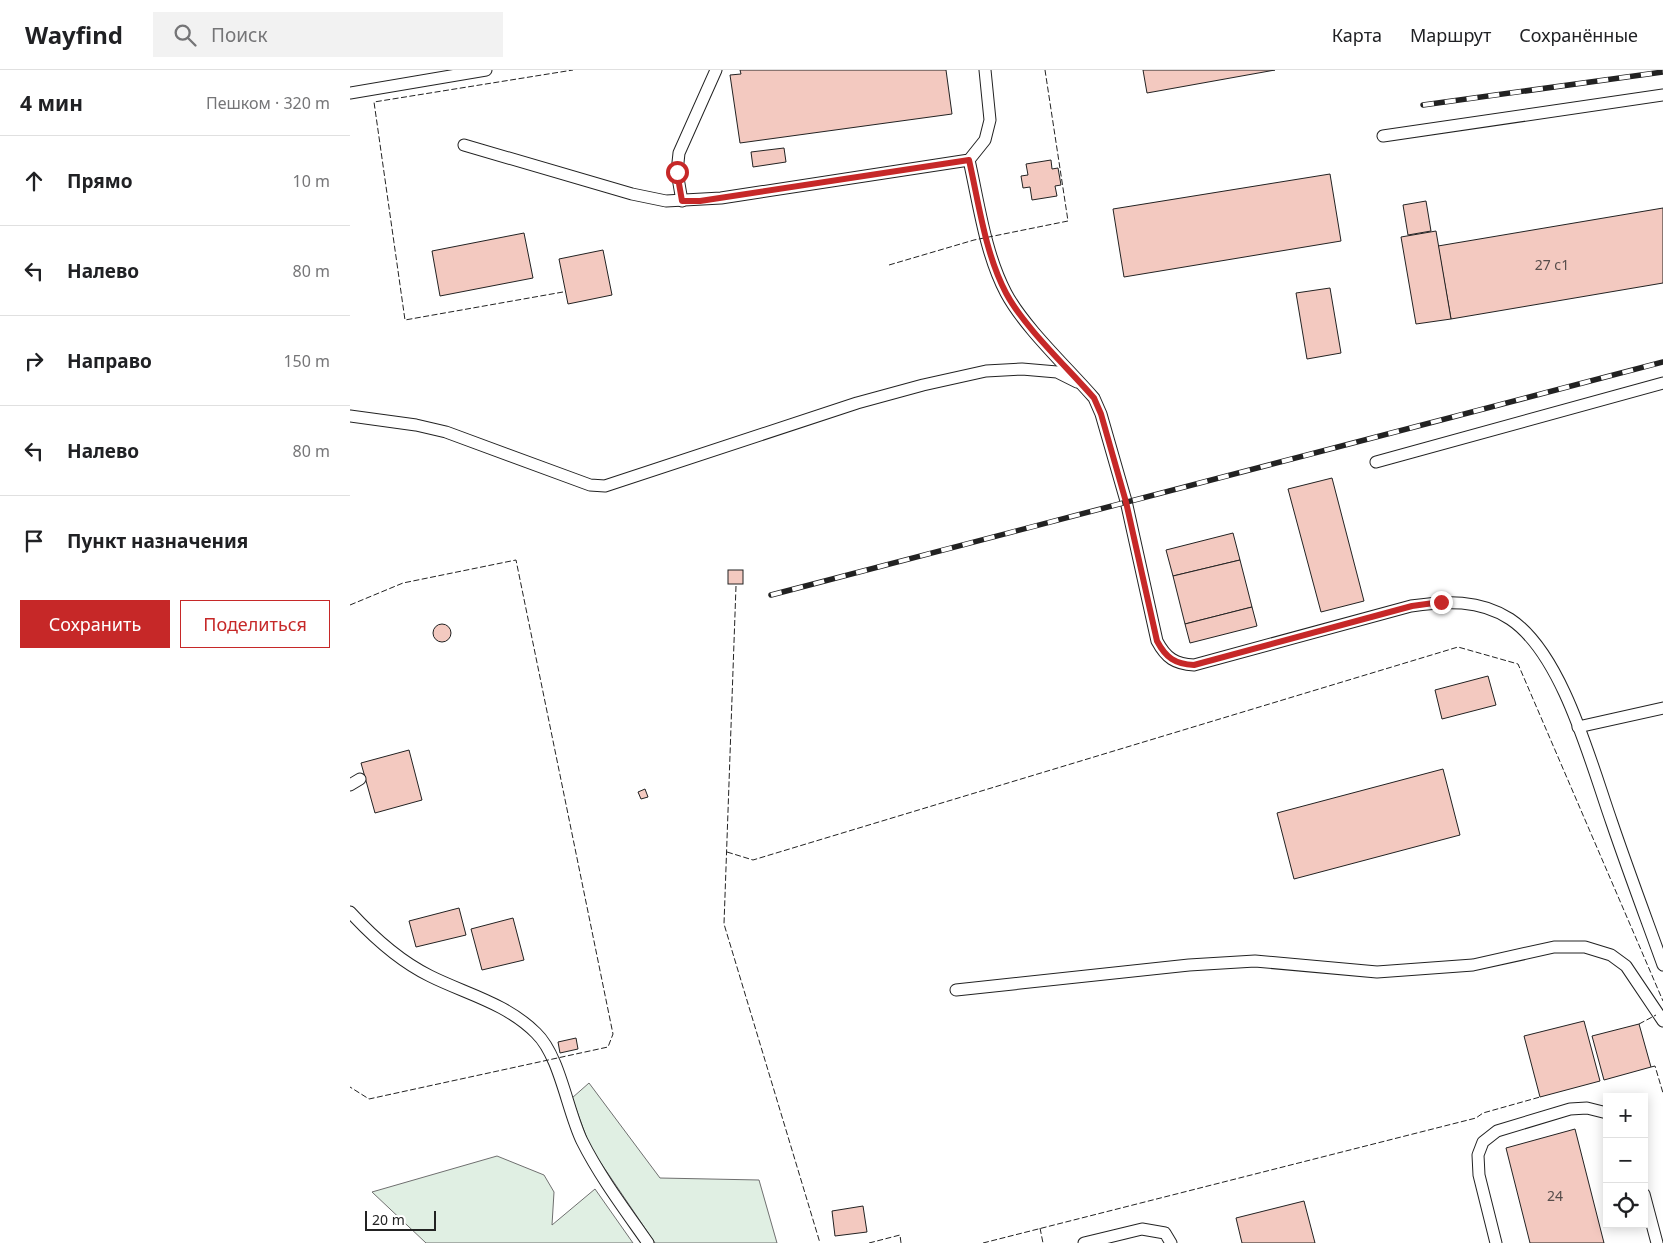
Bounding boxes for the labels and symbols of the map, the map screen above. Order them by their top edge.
route start [666,161,689,184]
house number: 27 с1 [1535,255,1569,274]
route end [1430,591,1453,614]
house number: 24 [1547,1186,1563,1205]
scale bar [365,1208,436,1231]

